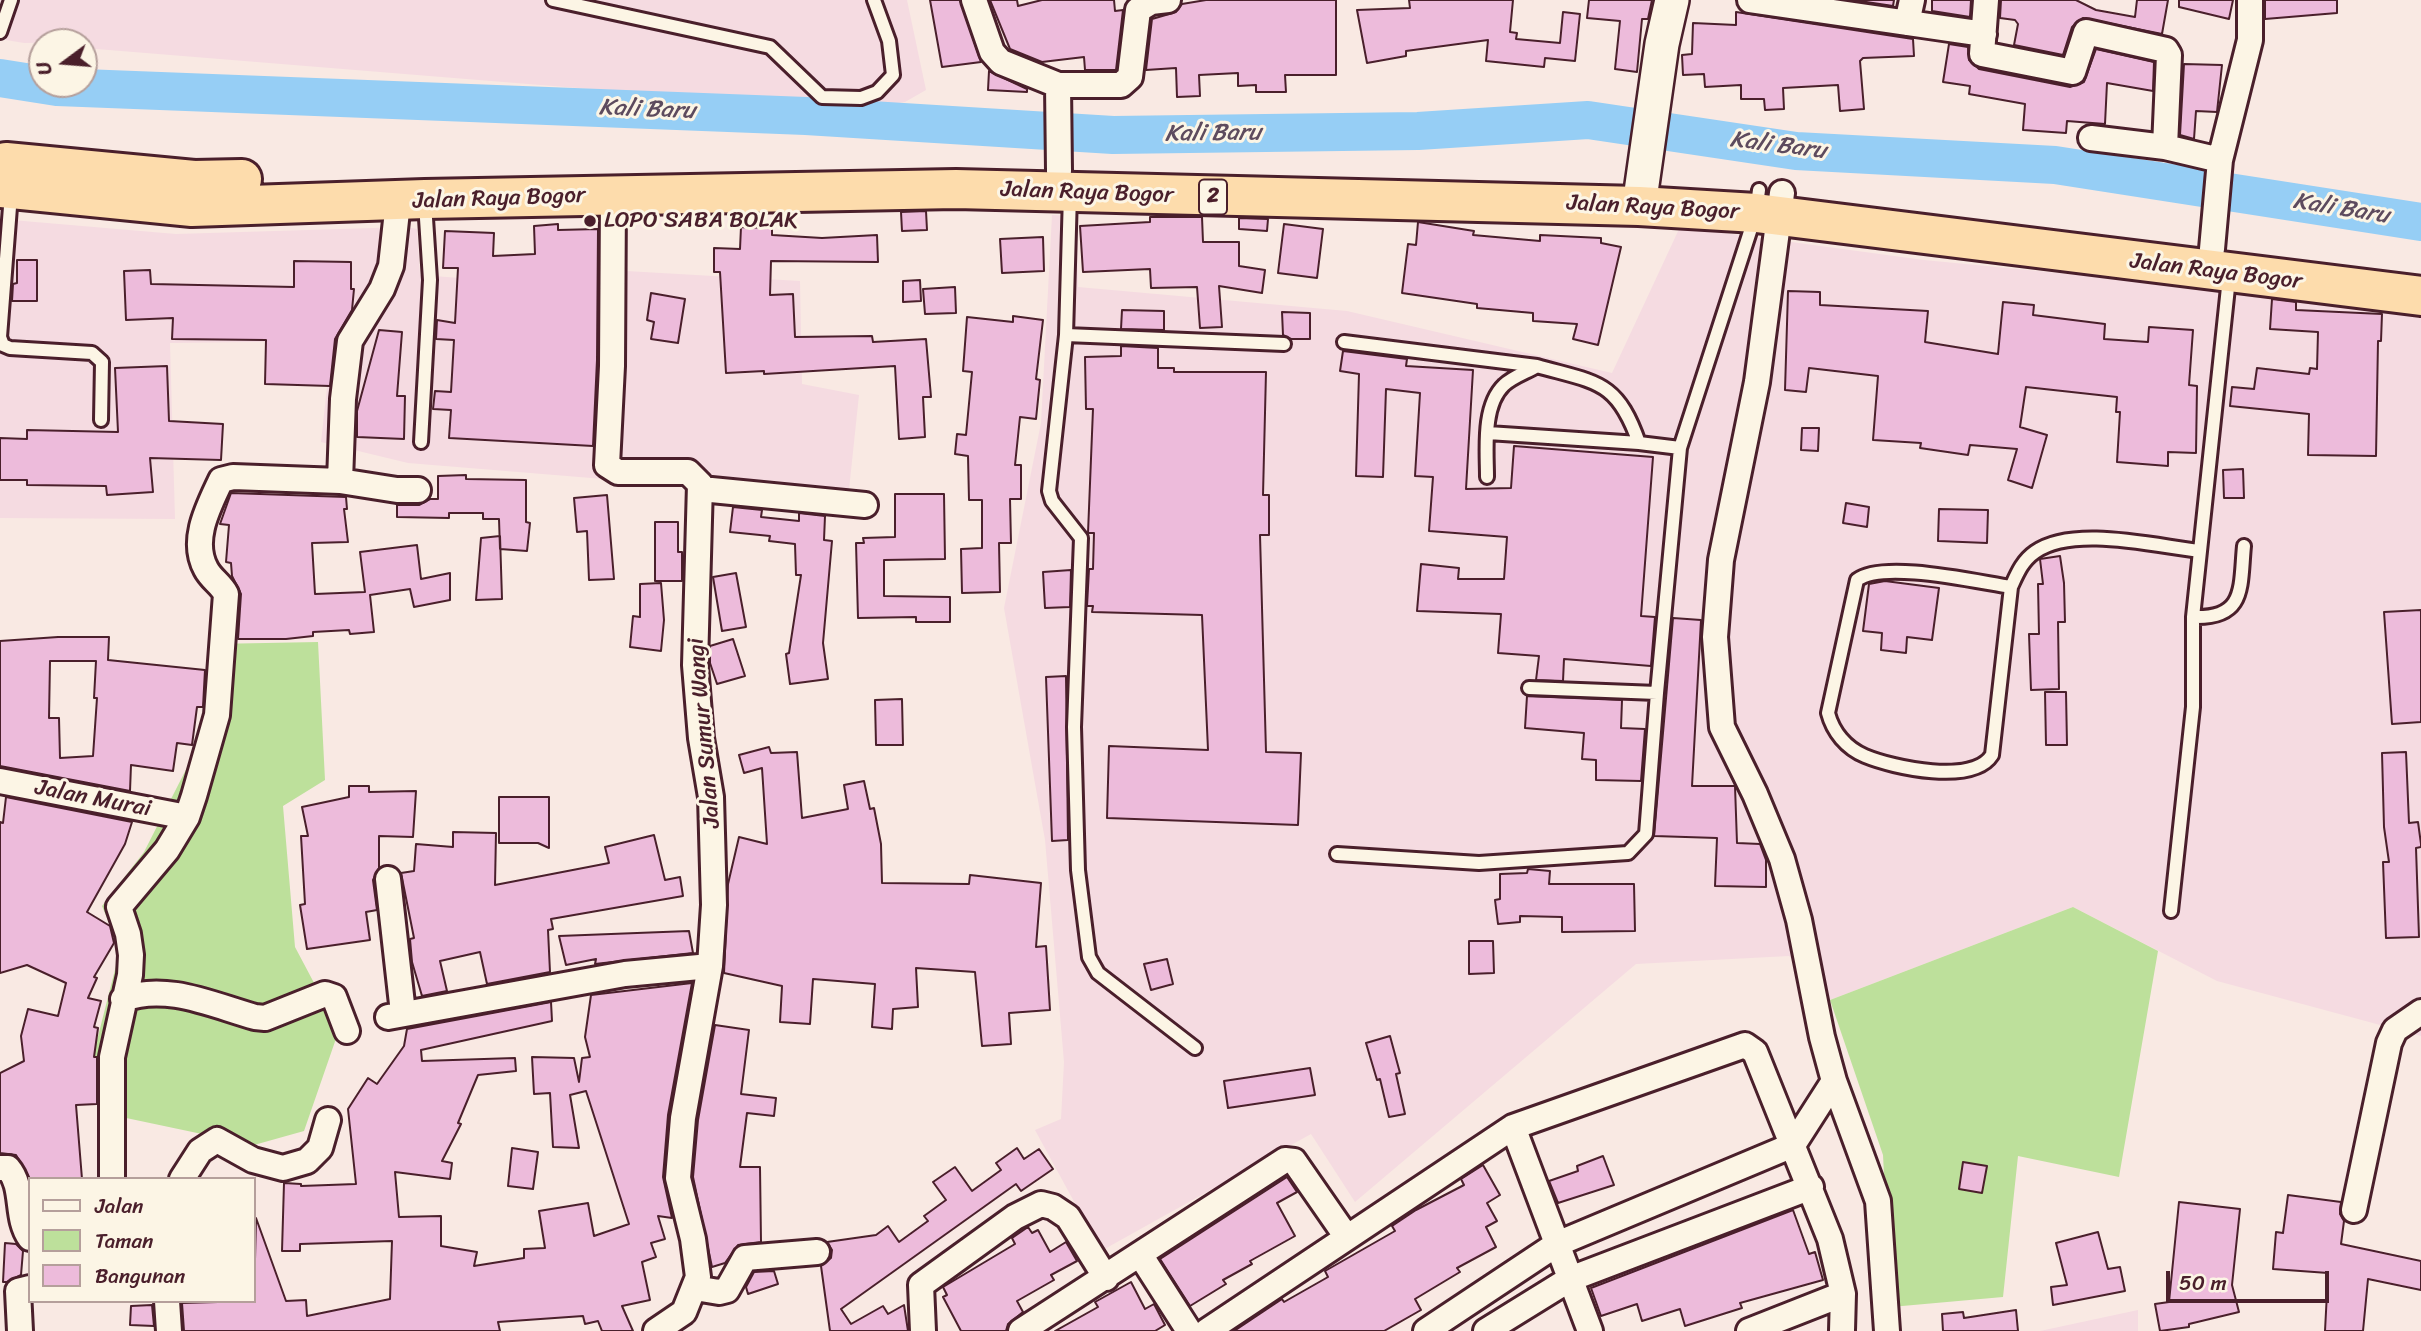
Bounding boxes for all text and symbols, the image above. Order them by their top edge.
north arrow [28,28,98,98]
text: U [27,58,62,79]
water label: Kali Baru [598,94,696,126]
water label: Kali Baru [1165,119,1261,149]
water label: Kali Baru [1728,126,1828,166]
street label: Jalan Raya Bogor [1000,176,1174,210]
road number: 2 [1199,180,1227,214]
street label: Jalan Raya Bogor [412,182,586,216]
water label: Kali Baru [2291,187,2391,231]
street label: Jalan Raya Bogor [1566,190,1740,226]
place label: LOPO SABA BOLAK [604,207,798,235]
marker: LOPO SABA BOLAK [582,213,598,229]
street label: Jalan Raya Bogor [2129,248,2303,296]
street label: Jalan Sumur Wangi [683,637,727,829]
street label: Jalan Murai [33,774,153,824]
legend [28,1177,256,1303]
text: Jalan [95,1187,143,1225]
text: Taman [95,1222,153,1260]
text: Bangunan [95,1257,185,1295]
scale bar [2169,1258,2332,1302]
text: 50 m [2179,1264,2227,1302]

